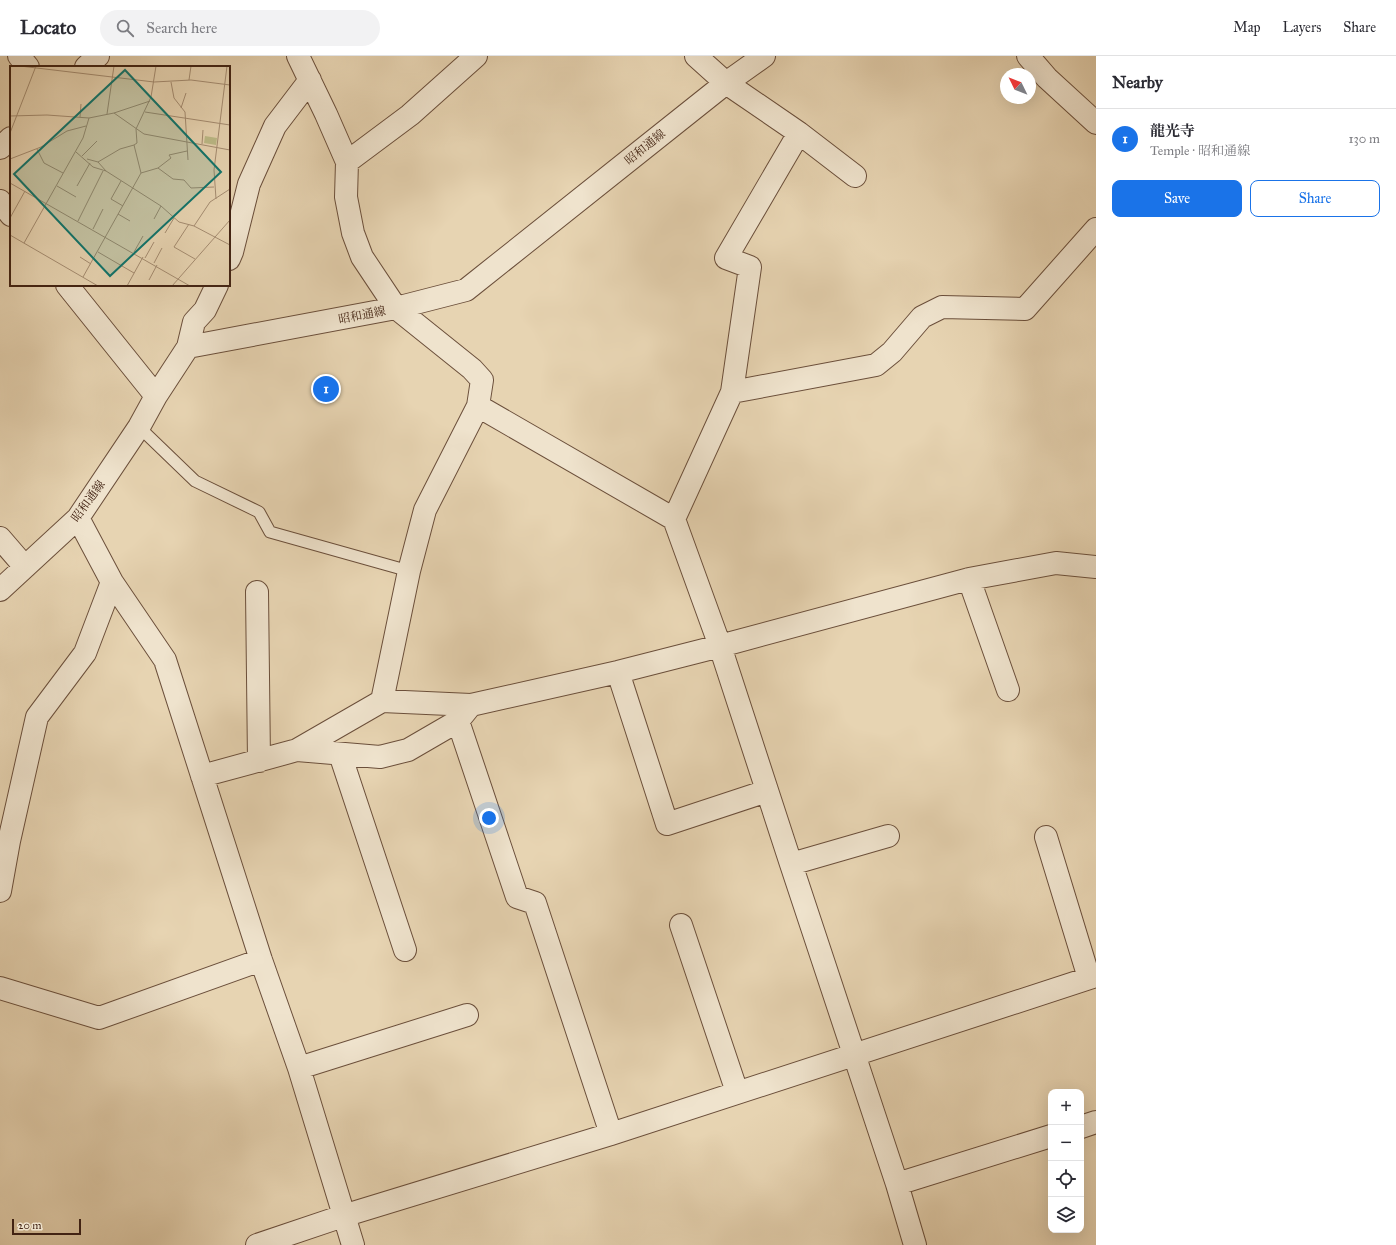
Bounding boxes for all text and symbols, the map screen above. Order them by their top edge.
search box [100,10,380,46]
text: Locato [20,16,76,39]
icon: search [114,17,136,39]
text: Search here [146,19,217,37]
text: Map [1233,19,1261,36]
text: Layers [1283,19,1321,36]
text: Share [1343,19,1376,36]
inset map [10,66,230,286]
north arrow [1000,68,1036,104]
text: Nearby [1112,72,1163,93]
text: 龍光寺 [1150,122,1195,140]
street label: 昭和通線 [622,126,668,168]
text: 1 [1122,131,1128,147]
text: 130 m [1348,131,1380,147]
text: Temple · 昭和通線 [1150,143,1250,159]
button: Save [1112,180,1242,217]
button: Share [1250,180,1380,217]
street label: 昭和通線 [337,304,387,326]
pin: 1 [313,374,339,404]
street label: 昭和通線 [68,477,108,525]
your location [479,808,499,828]
map controls [1048,1089,1084,1233]
button: + [1048,1089,1084,1125]
button: − [1048,1125,1084,1161]
button: locate [1048,1161,1084,1197]
button: layers [1048,1197,1084,1233]
scale bar [12,1217,81,1236]
text: 20 m [18,1219,41,1232]

